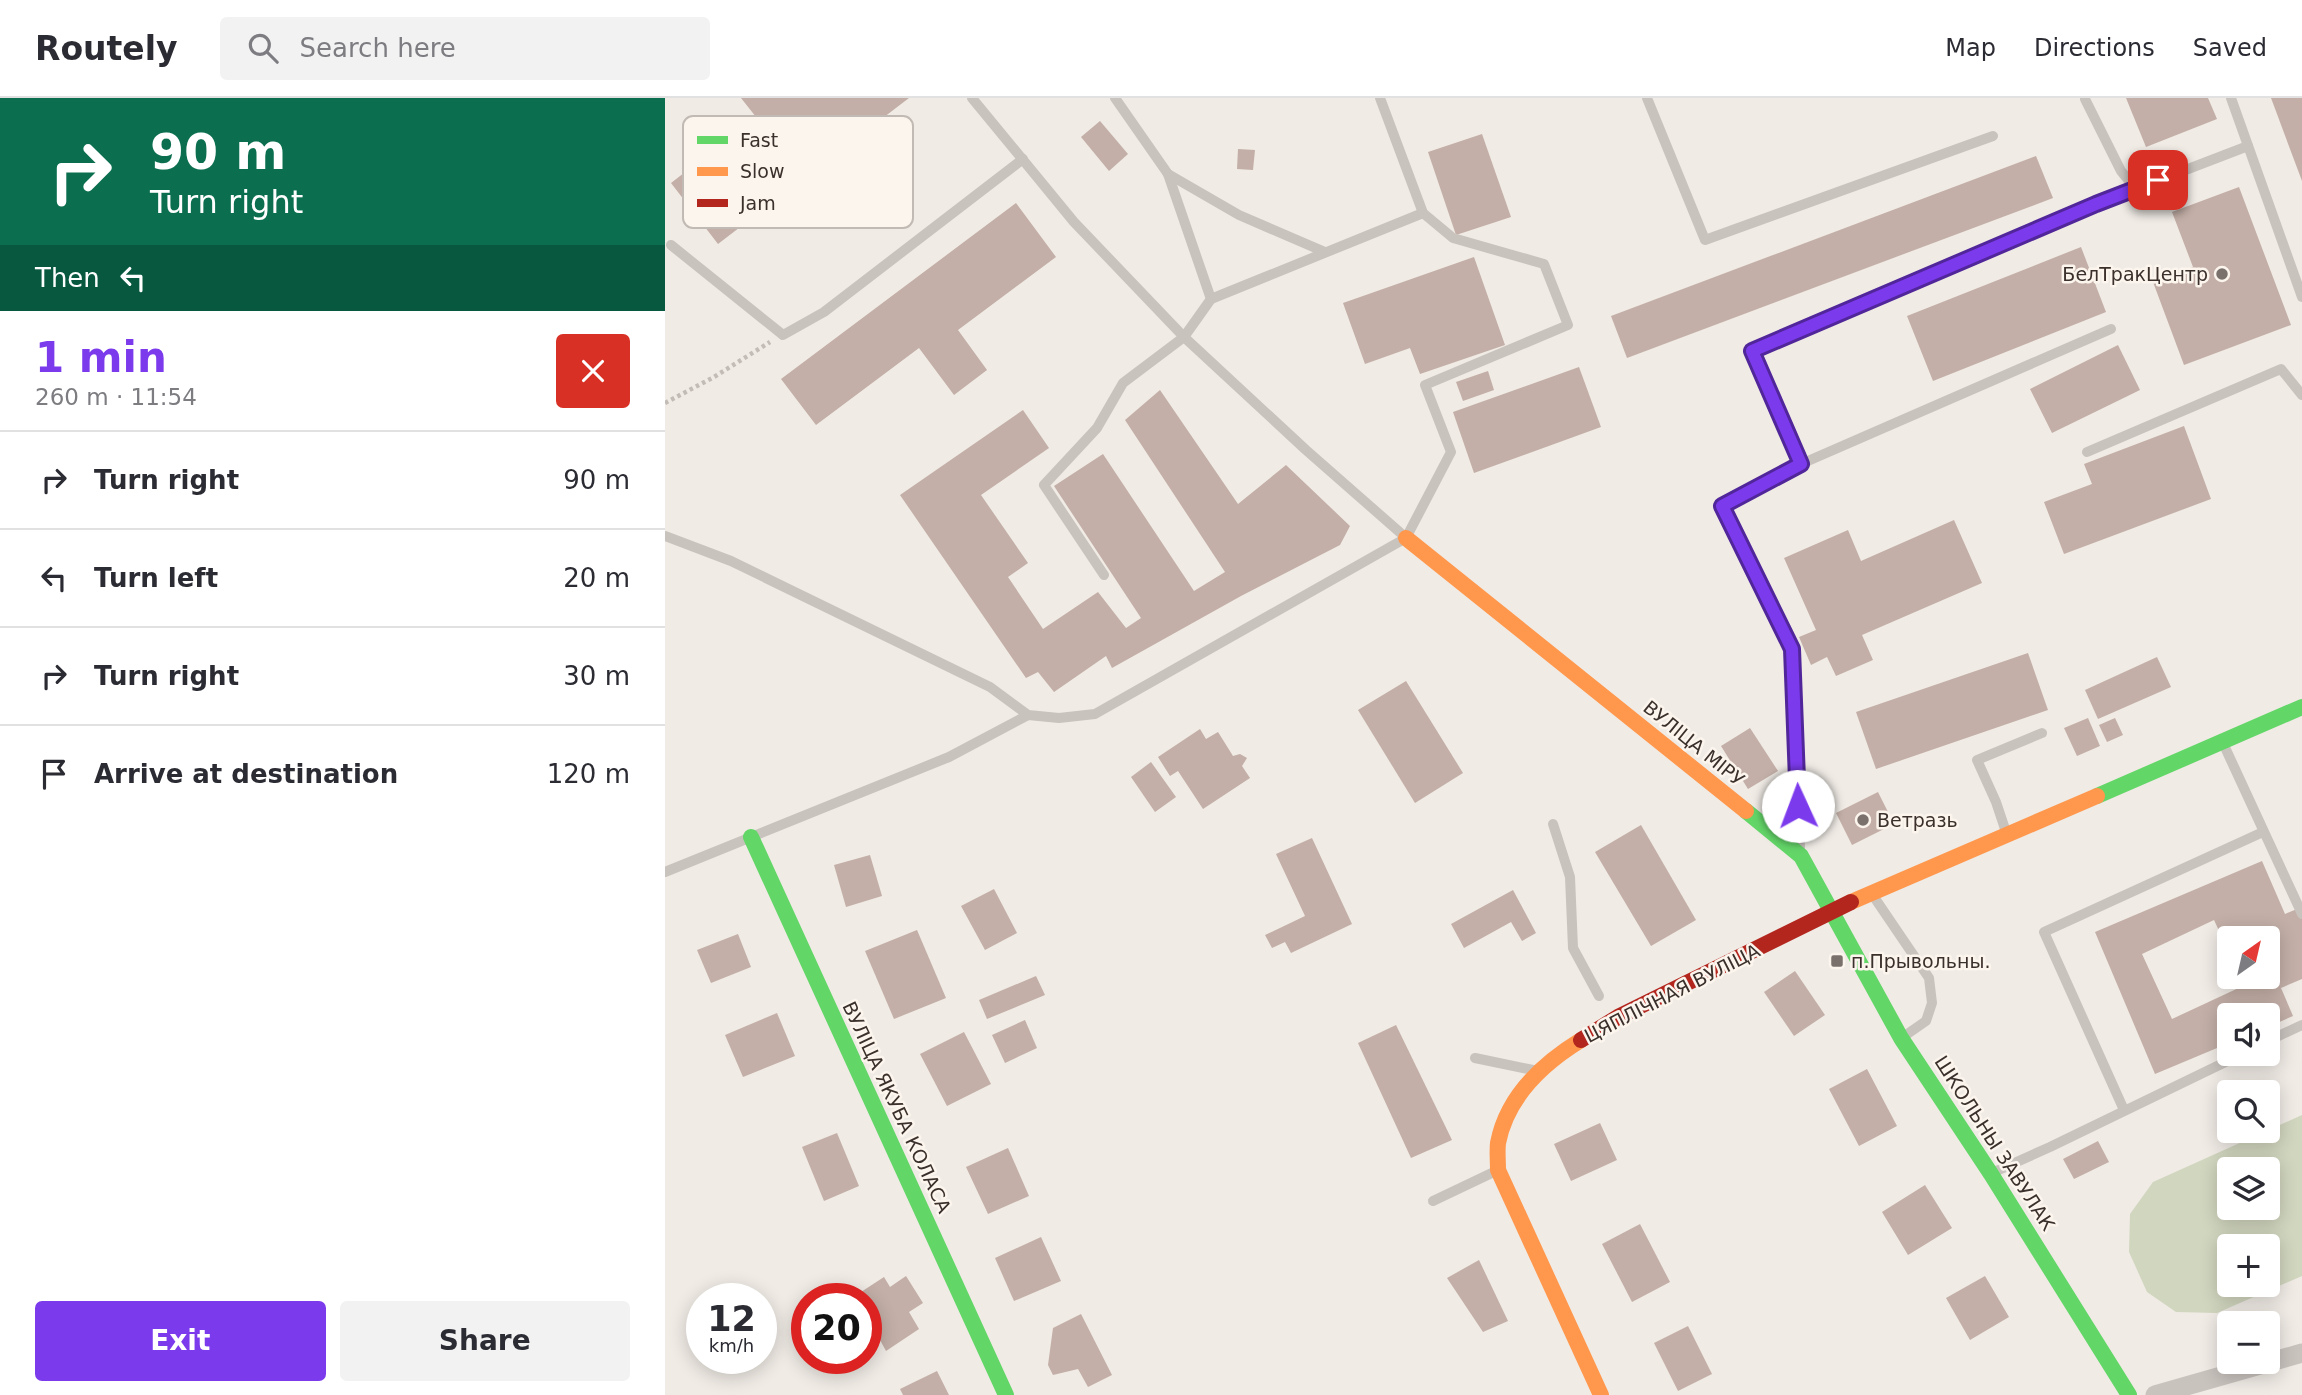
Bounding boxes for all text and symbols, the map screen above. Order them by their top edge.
search box [220,17,710,80]
text: Routely [35,29,178,68]
icon: search [244,29,282,67]
text: Search here [300,33,456,63]
text: Map [1945,34,1996,62]
text: Directions [2034,34,2155,62]
text: Saved [2193,34,2267,62]
legend [683,116,913,228]
text: 90 m [150,124,286,181]
icon: right [35,126,126,217]
text: Fast [740,129,778,151]
pin [2128,150,2188,210]
text: Slow [740,160,785,182]
icon: arrive [2139,161,2177,199]
text: Turn right [150,183,303,221]
text: Jam [739,192,776,214]
icon: left [114,259,152,297]
text: Then [35,263,100,293]
place label: БелТракЦентр [2062,263,2208,285]
marker: БелТракЦентр [2214,266,2230,282]
text: 1 min [35,333,167,382]
button: close [556,334,630,408]
text: 260 m · 11:54 [35,384,197,410]
icon: right [35,461,73,499]
text: Turn right [94,465,239,495]
text: 90 m [563,465,630,495]
icon: left [35,559,73,597]
text: Turn left [94,563,218,593]
text: 20 m [563,563,630,593]
icon: right [35,657,73,695]
text: Turn right [94,661,239,691]
text: 30 m [563,661,630,691]
street label: ВУЛІЦА МІРУ [1639,696,1749,791]
icon: arrive [35,755,73,793]
text: Arrive at destination [94,759,398,789]
text: 120 m [547,759,630,789]
position arrow [1761,769,1835,843]
place label: Ветразь [1877,809,1958,831]
marker: Ветразь [1855,812,1871,828]
north arrow [2217,926,2280,989]
map controls [2217,926,2280,1374]
street label: ЦЯПЛІЧНАЯ ВУЛІЦА [1581,939,1763,1047]
place label: п.Прывольны. [1851,950,1990,972]
marker: п.Прывольны. [1829,953,1845,969]
street label: ВУЛІЦА ЯКУБА КОЛАСА [838,998,956,1216]
button: sound [2217,1003,2280,1066]
street label: ШКОЛЬНЫ ЗАВУЛАК [1930,1052,2060,1235]
button: search [2217,1080,2280,1143]
button: layers [2217,1157,2280,1220]
button: + [2217,1234,2280,1297]
speed limit sign: 20 [791,1283,882,1374]
text: 12 [707,1299,756,1339]
button: Exit [35,1301,326,1381]
button: Share [340,1301,630,1381]
button: − [2217,1311,2280,1374]
text: km/h [709,1335,754,1356]

